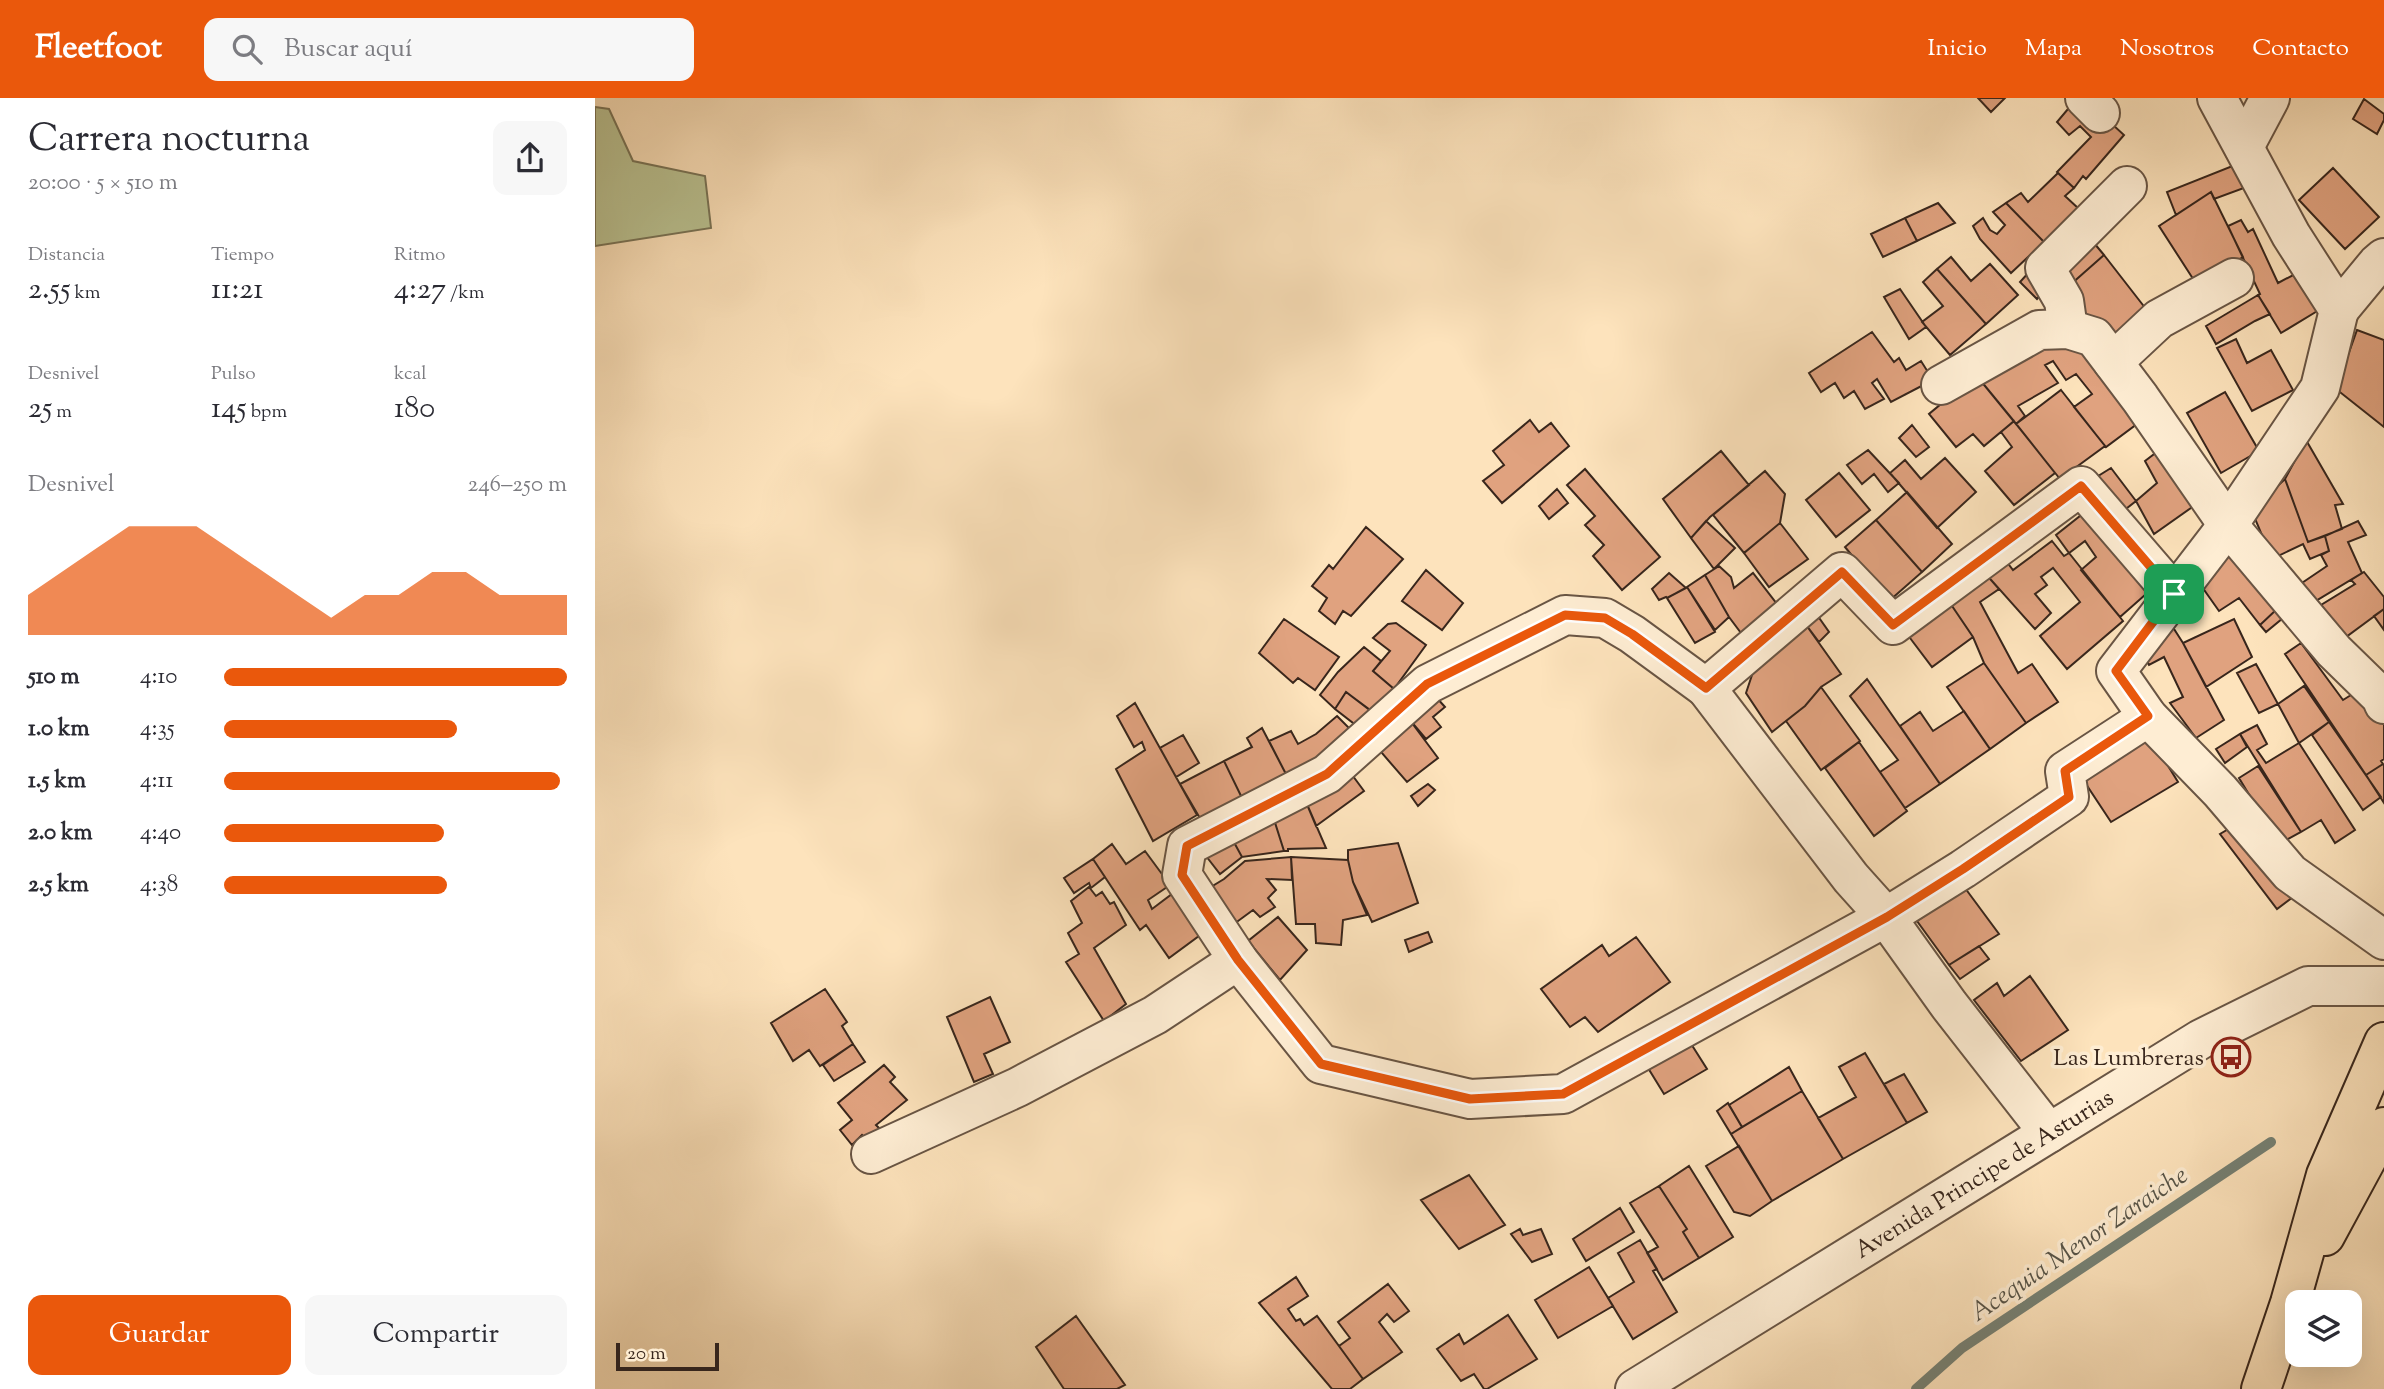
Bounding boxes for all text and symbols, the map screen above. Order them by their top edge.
search box [204,18,694,81]
text: Fleetfoot [35,25,162,73]
icon: search [228,30,266,68]
text: Buscar aquí [284,31,412,68]
text: Inicio [1927,32,1987,66]
text: Mapa [2025,32,2082,66]
text: Nosotros [2120,32,2214,66]
text: Contacto [2252,32,2349,66]
text: Carrera nocturna [28,114,310,168]
button: share [493,121,567,195]
text: 20:00 · 5 × 510 m [28,167,178,200]
text: Distancia [28,242,105,269]
text: Tiempo [211,242,274,269]
text: Ritmo [394,242,445,269]
text: 2.55 [28,269,70,312]
text: 11:21 [211,269,263,312]
text: 4:27 [394,269,446,312]
text: km [70,280,101,307]
text: /km [446,280,484,307]
text: Desnivel [28,361,99,388]
text: Pulso [211,361,256,388]
text: kcal [394,361,427,388]
text: 25 [28,388,52,431]
text: 145 [211,388,247,431]
text: 180 [394,388,435,431]
text: m [52,399,72,426]
text: bpm [247,399,287,426]
text: Desnivel [28,469,114,502]
text: 246–250 m [467,469,567,502]
pin [2144,564,2204,624]
icon: arrive [2155,575,2193,613]
text: 510 m [28,661,80,694]
text: 4:10 [140,661,177,694]
text: 1.0 km [28,713,90,746]
text: 4:35 [140,713,175,746]
text: 1.5 km [28,765,86,798]
text: 4:11 [140,765,173,798]
text: 2.0 km [28,817,93,850]
text: 4:40 [140,817,181,850]
text: 2.5 km [28,869,89,902]
text: 4:38 [140,869,178,902]
bus stop icon: Las Lumbreras [2210,1036,2252,1078]
place label: Las Lumbreras [2053,1042,2204,1076]
street label: Avenida Principe de Asturias [1849,1082,2121,1268]
water label: Acequia Menor Zaraiche [1963,1158,2196,1332]
map controls [2285,1290,2362,1367]
button: layers [2285,1290,2362,1367]
button: Guardar [28,1295,291,1375]
button: Compartir [305,1295,567,1375]
scale bar [616,1340,719,1372]
text: 20 m [627,1341,666,1368]

